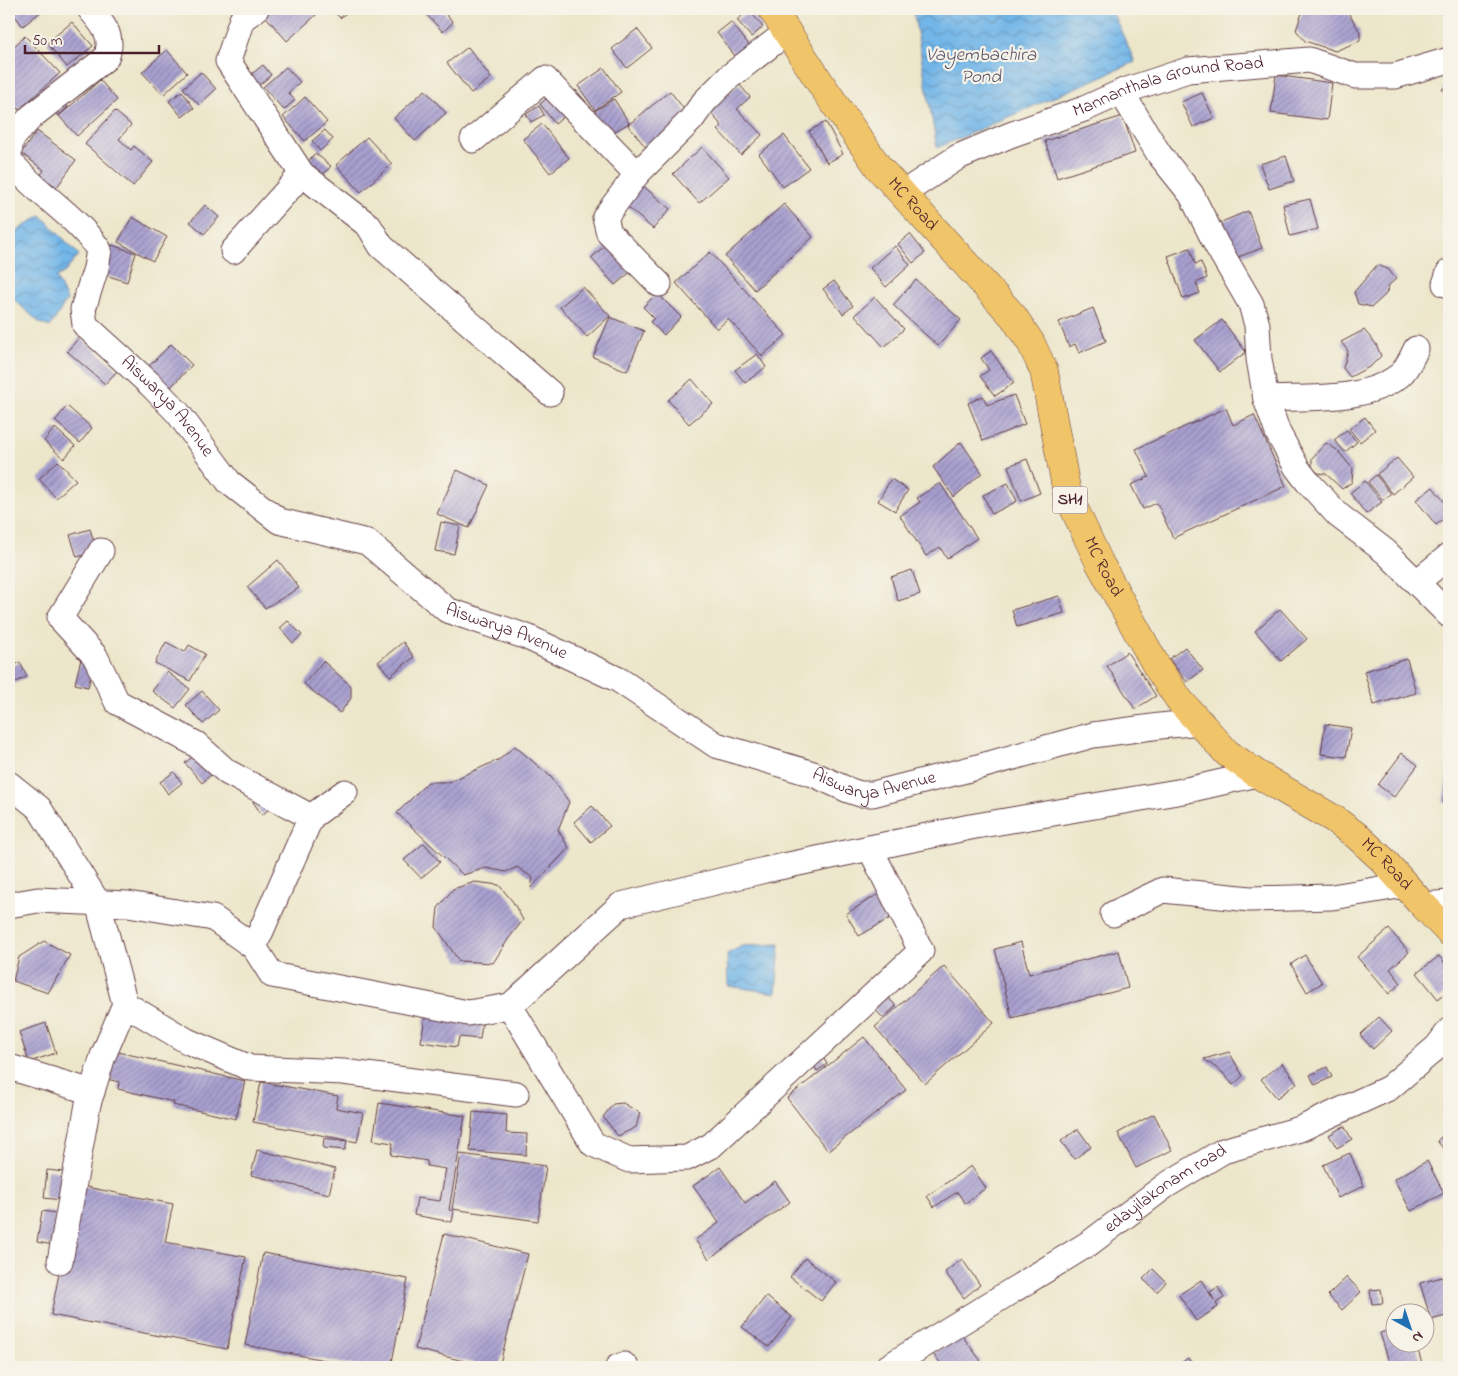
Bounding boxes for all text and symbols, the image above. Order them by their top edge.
scale bar [25,22,159,54]
text: 50 m [32,30,63,52]
water label: Vayembachira Pond [926,42,1037,91]
street label: Mannanthala Ground Road [1069,51,1265,125]
street label: MC Road [881,172,943,237]
street label: Aiswarya Avenue [114,350,220,464]
road number: SH1 [1052,486,1088,514]
street label: MC Road [1076,533,1129,602]
street label: Aiswarya Avenue [442,597,572,667]
street label: Aiswarya Avenue [807,762,940,807]
street label: MC Road [1354,832,1418,897]
street label: edayilakonam road [1099,1139,1232,1240]
north arrow [1386,1304,1436,1354]
text: N [1407,1326,1428,1348]

